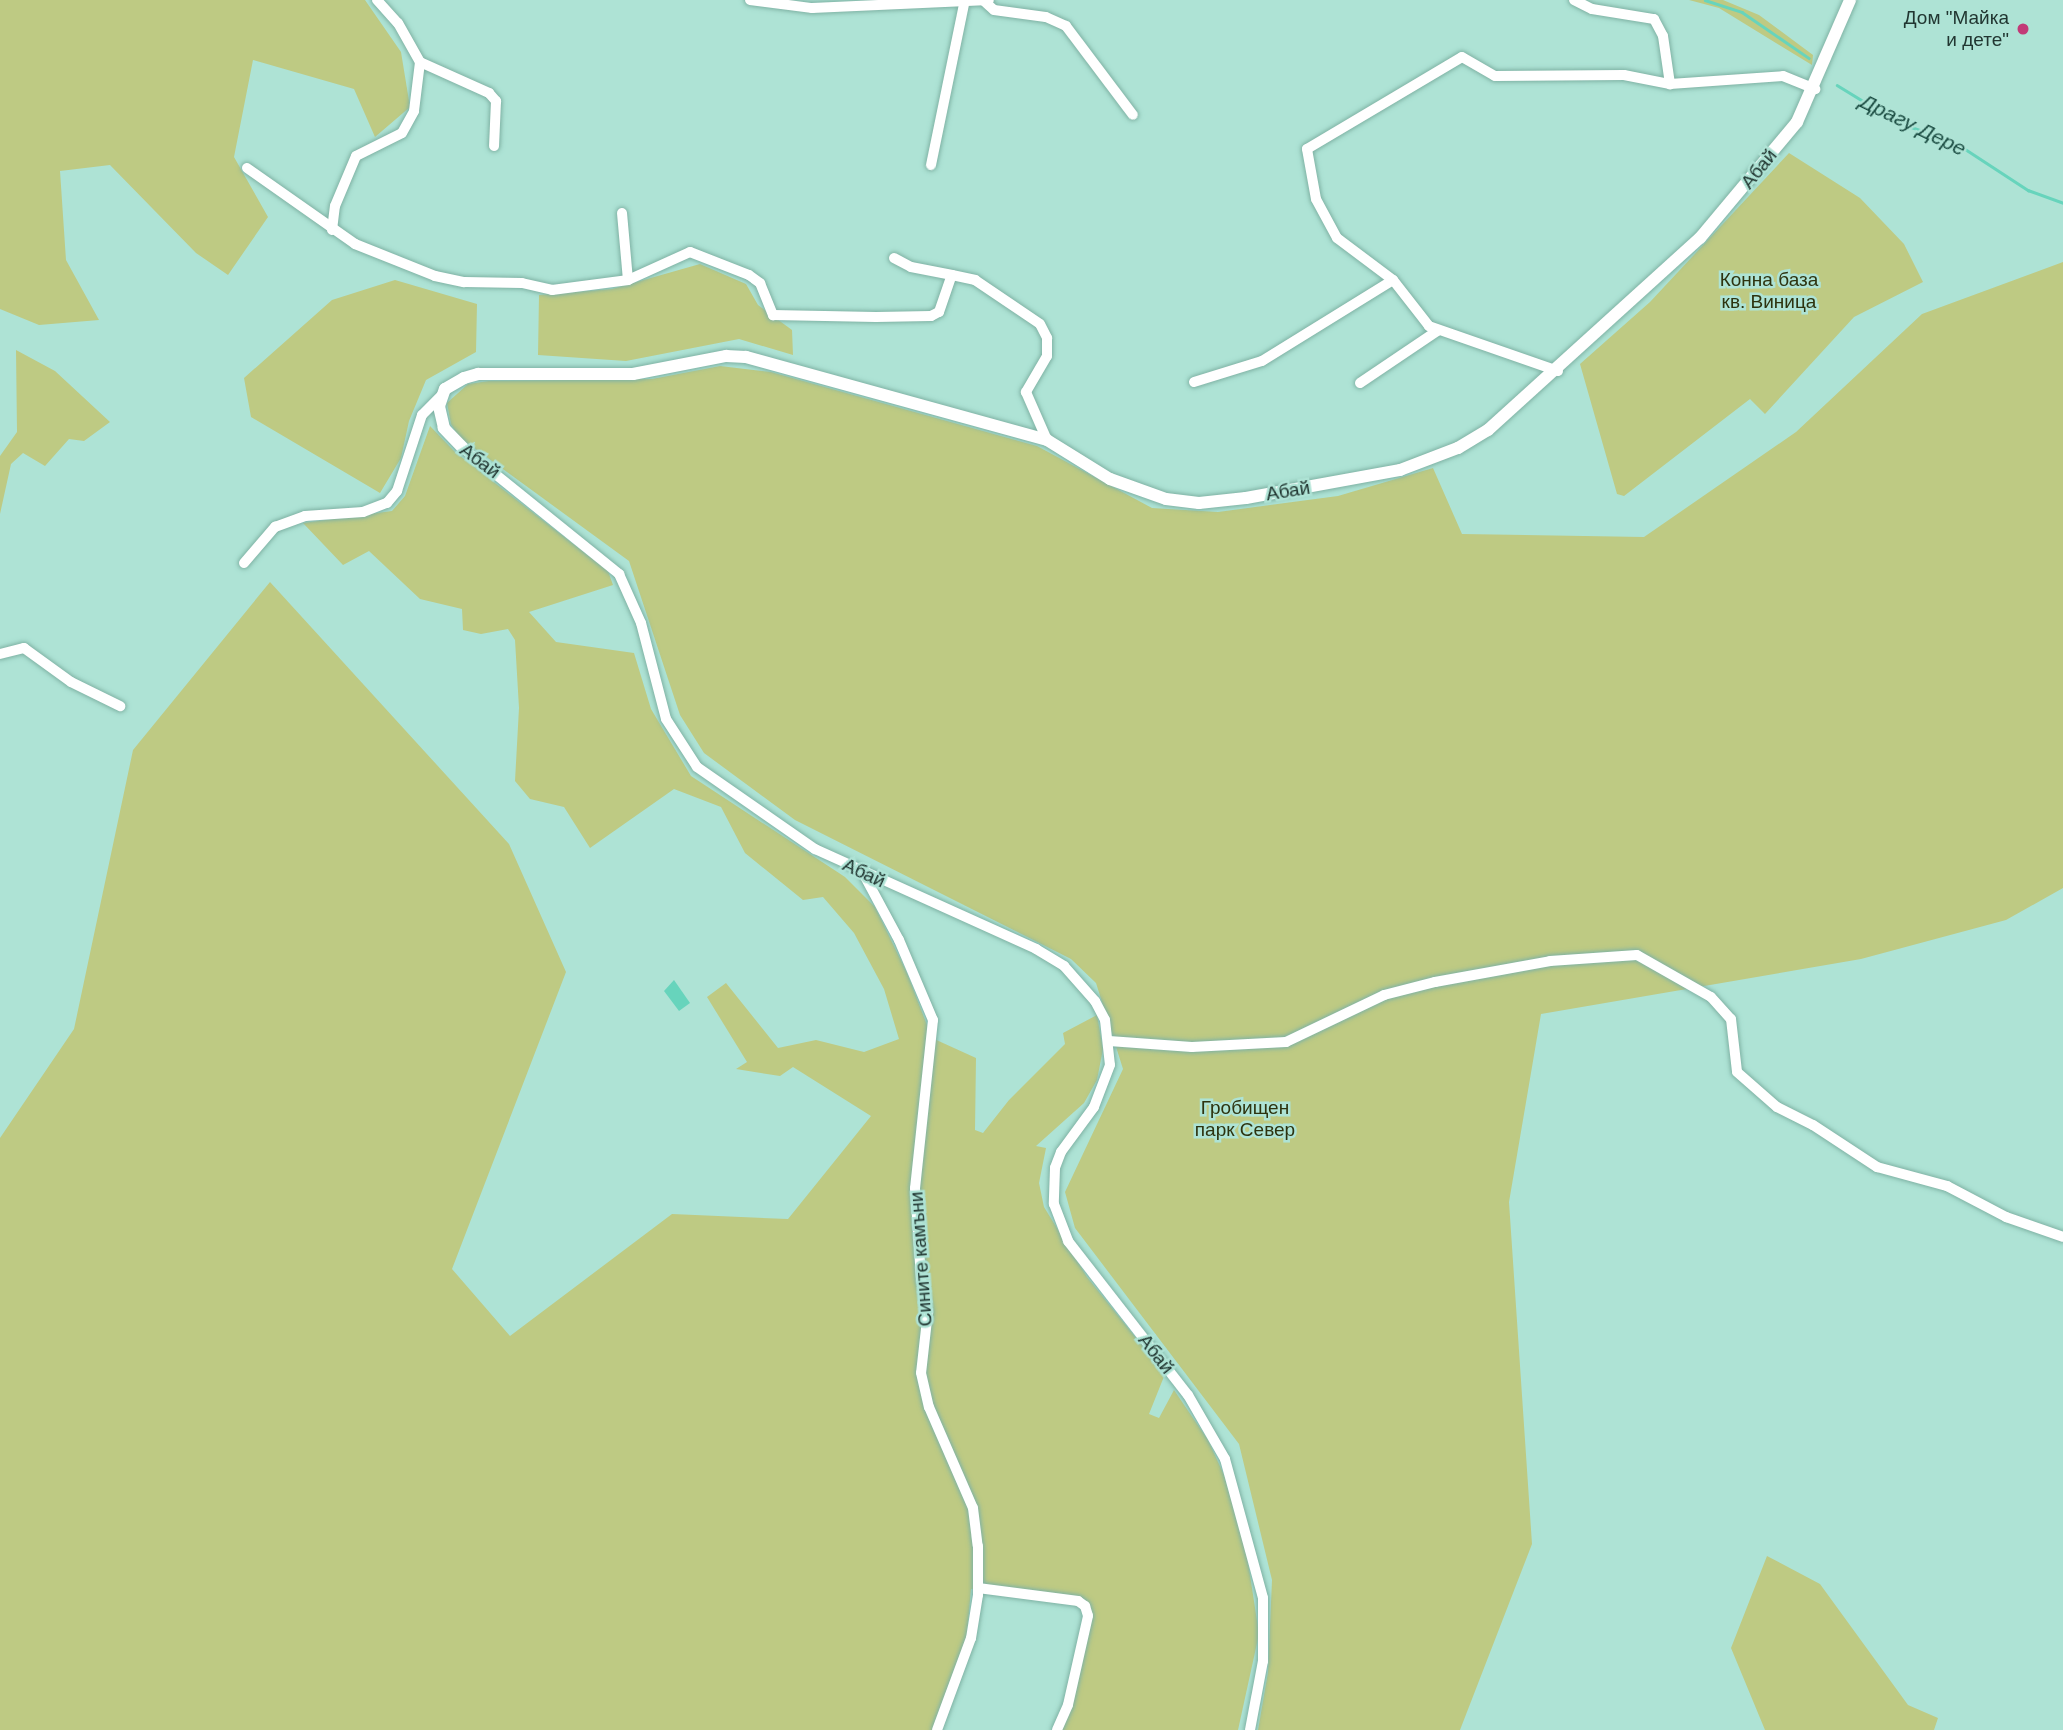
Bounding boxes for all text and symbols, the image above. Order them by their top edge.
place label: Дом "Майка и дете" [1904,7,2009,51]
marker: Дом "Майка и дете" [2015,21,2031,37]
water label: Драгу Дере [1856,89,1970,161]
street label: Абай [1736,145,1782,193]
park label: Конна база кв. Виница [1720,269,1818,313]
street label: Абай [455,439,505,483]
street label: Абай [1264,476,1312,506]
street label: Абай [839,853,889,893]
park label: Гробищен парк Север [1195,1097,1295,1141]
street label: Сините камъни [905,1191,937,1327]
street label: Абай [1133,1330,1179,1378]

